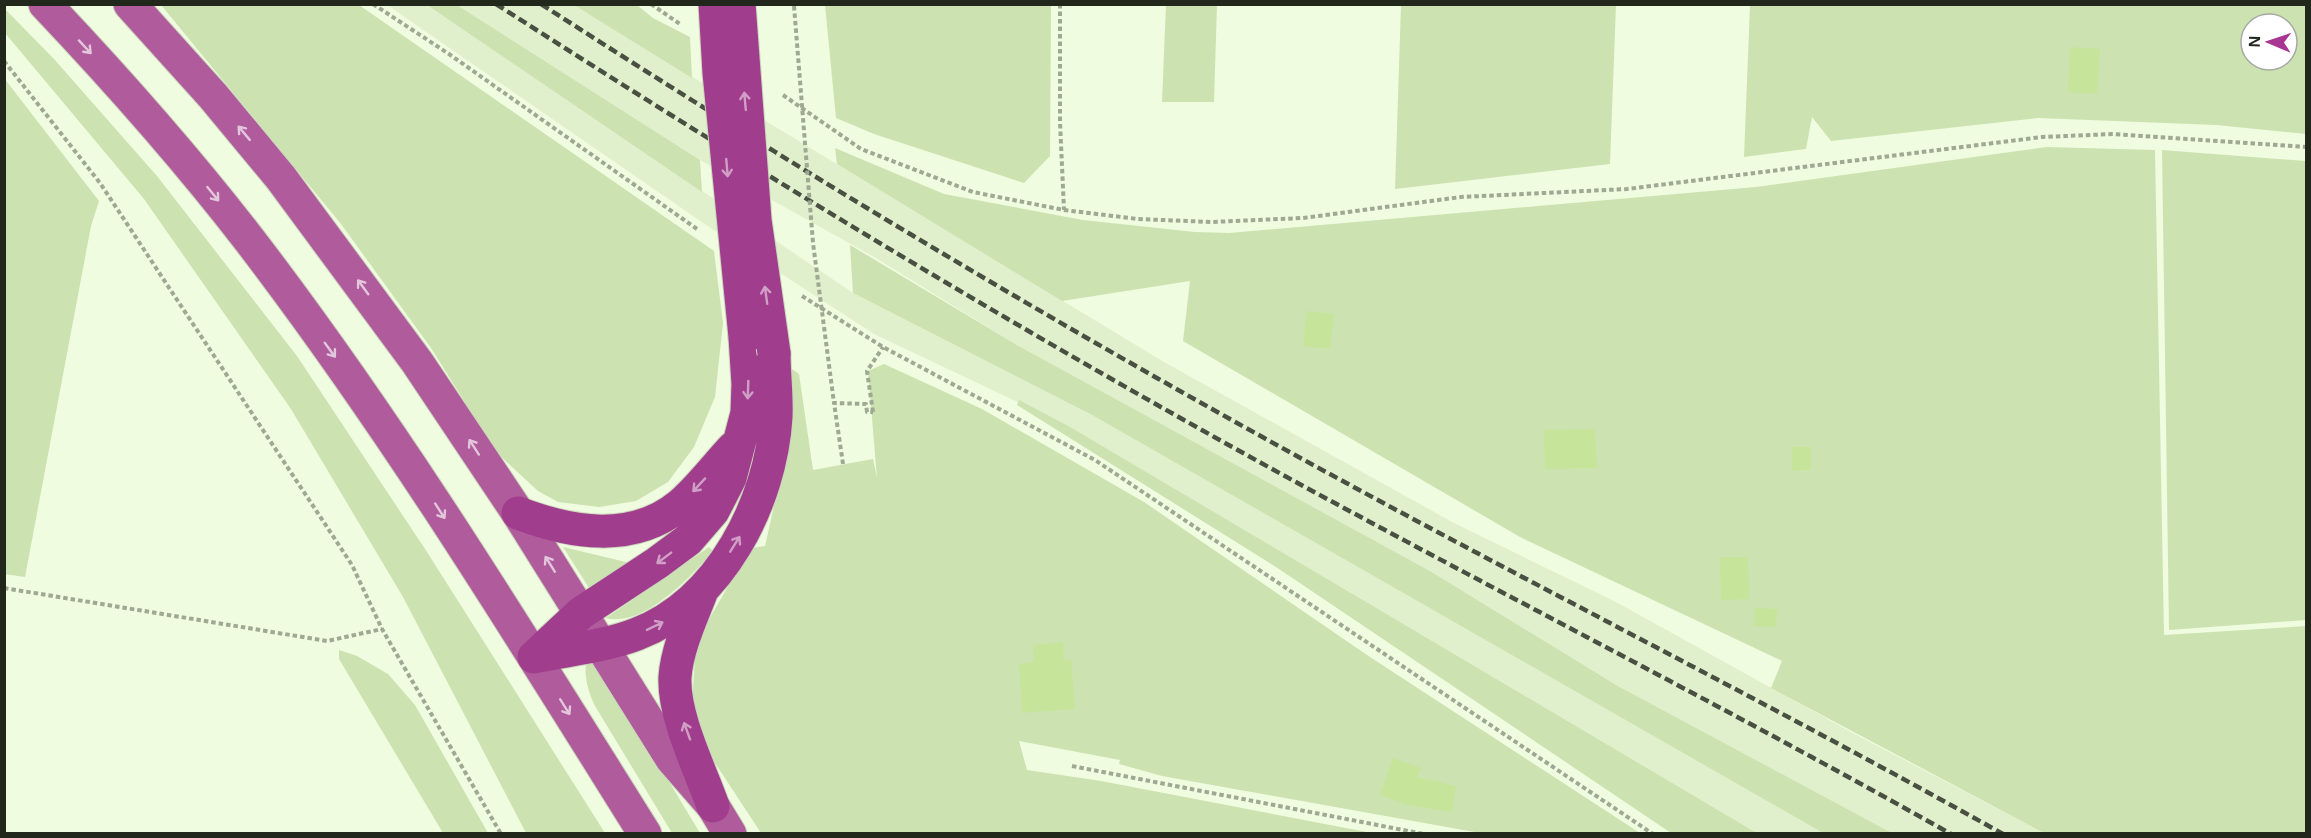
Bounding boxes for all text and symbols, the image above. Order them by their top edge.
north arrow [2239,12,2299,72]
text: N [2246,35,2263,48]
one-way arrow [78,39,92,54]
one-way arrow [739,92,750,112]
one-way arrow [237,126,251,141]
one-way arrow [722,157,733,177]
one-way arrow [207,186,220,202]
one-way arrow [357,280,369,296]
one-way arrow [760,286,771,305]
one-way arrow [324,342,337,358]
one-way arrow [742,380,753,399]
one-way arrow [468,439,480,456]
one-way arrow [692,477,706,492]
one-way arrow [434,502,446,519]
one-way arrow [729,536,741,553]
one-way arrow [656,552,672,565]
one-way arrow [543,556,555,573]
one-way arrow [645,619,663,631]
one-way arrow [560,698,572,715]
one-way arrow [680,722,691,741]

